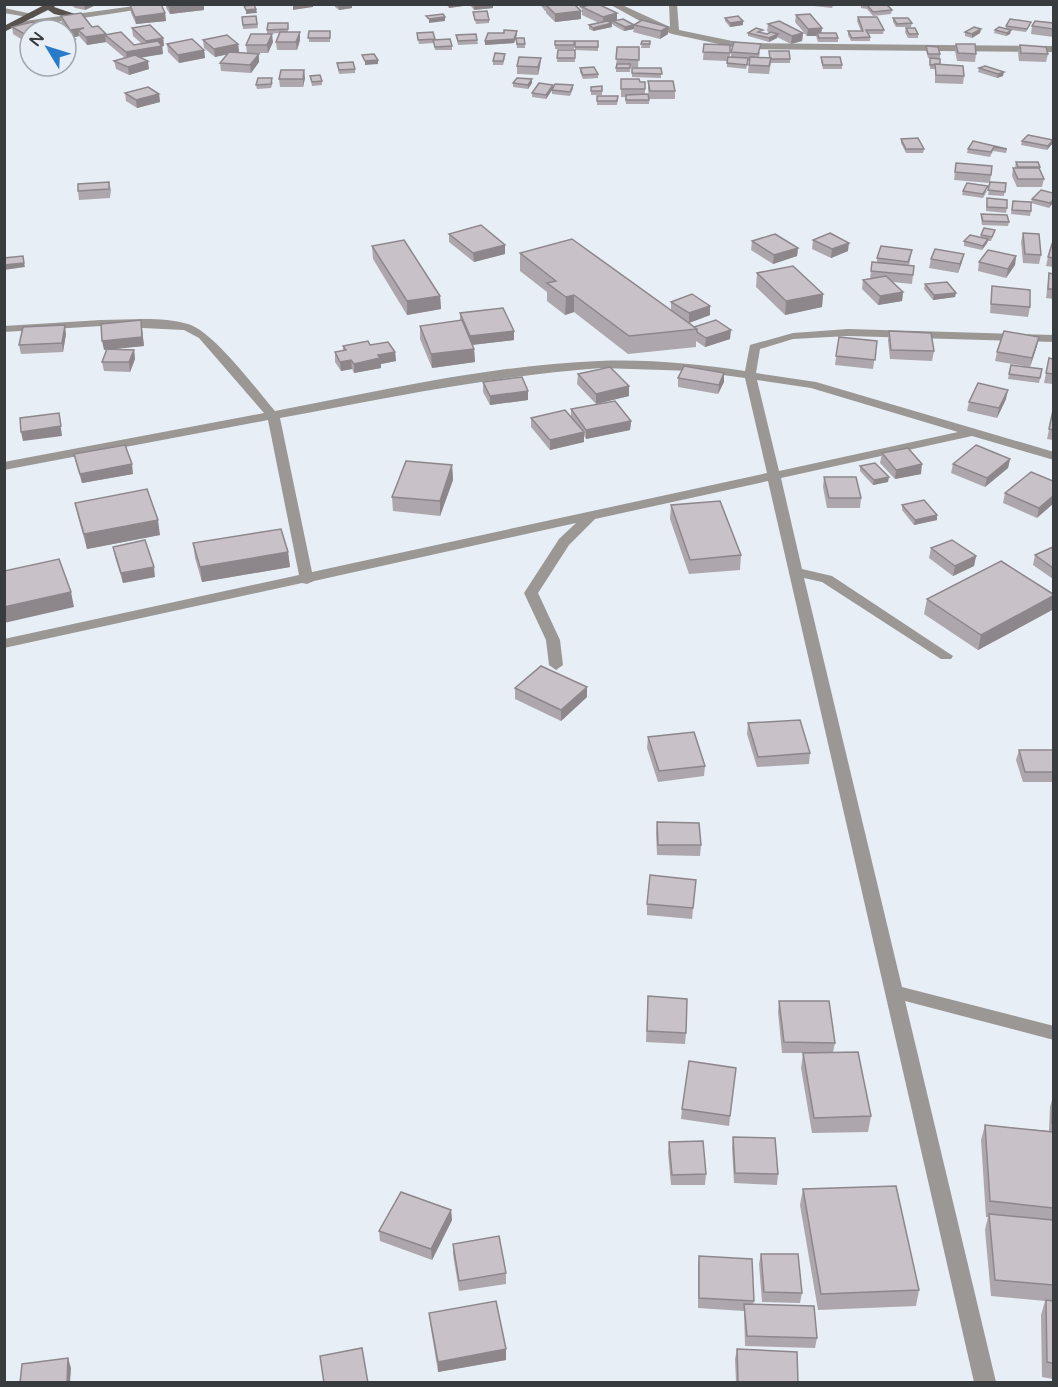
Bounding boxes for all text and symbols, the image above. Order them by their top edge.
north arrow [18,18,78,78]
text: N [25,28,49,51]

